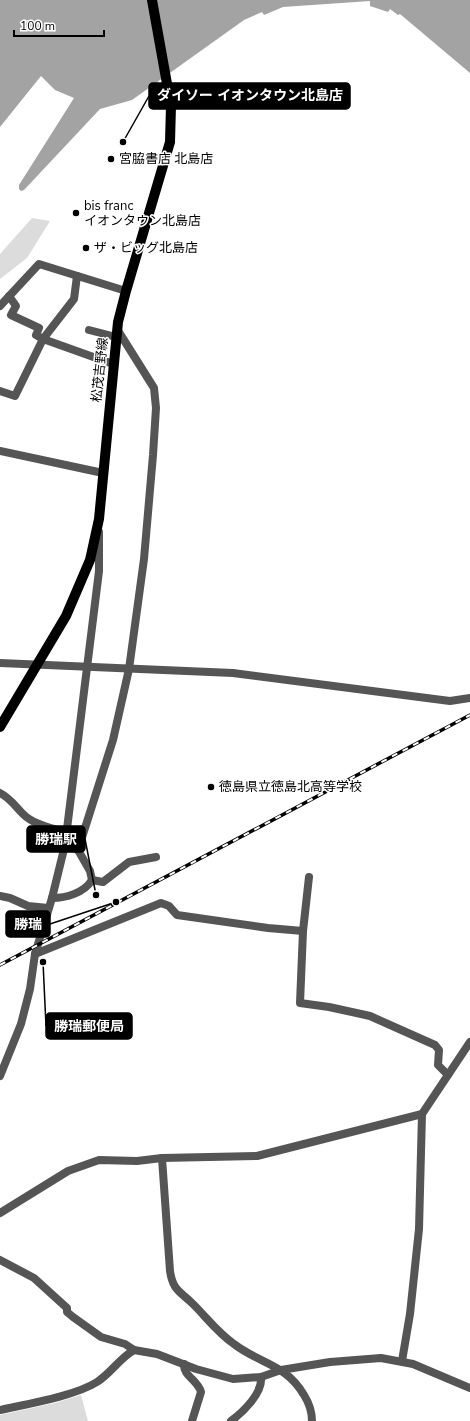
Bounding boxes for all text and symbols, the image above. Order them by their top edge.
scale bar [14,12,104,38]
text: 100 m [20,18,55,34]
callout: ダイソー イオンタウン北島店 [149,83,350,109]
text: ダイソー イオンタウン北島店 [157,86,343,105]
place label: 宮脇書店 北島店 [119,150,213,168]
marker: 宮脇書店 北島店 [106,154,116,164]
place label: bis franc イオンタウン北島店 [84,197,201,230]
marker: bis franc イオンタウン北島店 [71,208,81,218]
place label: ザ・ビッグ北島店 [94,239,198,257]
marker: ザ・ビッグ北島店 [81,243,91,253]
street label: 松茂吉野線 [88,337,112,403]
place label: 徳島県立徳島北高等学校 [219,778,362,796]
marker: 徳島県立徳島北高等学校 [206,782,216,792]
callout: 勝瑞駅 [27,826,85,852]
text: 勝瑞駅 [35,830,77,849]
callout: 勝瑞 [6,911,50,937]
text: 勝瑞 [14,915,42,934]
callout: 勝瑞郵便局 [46,1013,132,1039]
text: 勝瑞郵便局 [54,1017,124,1036]

